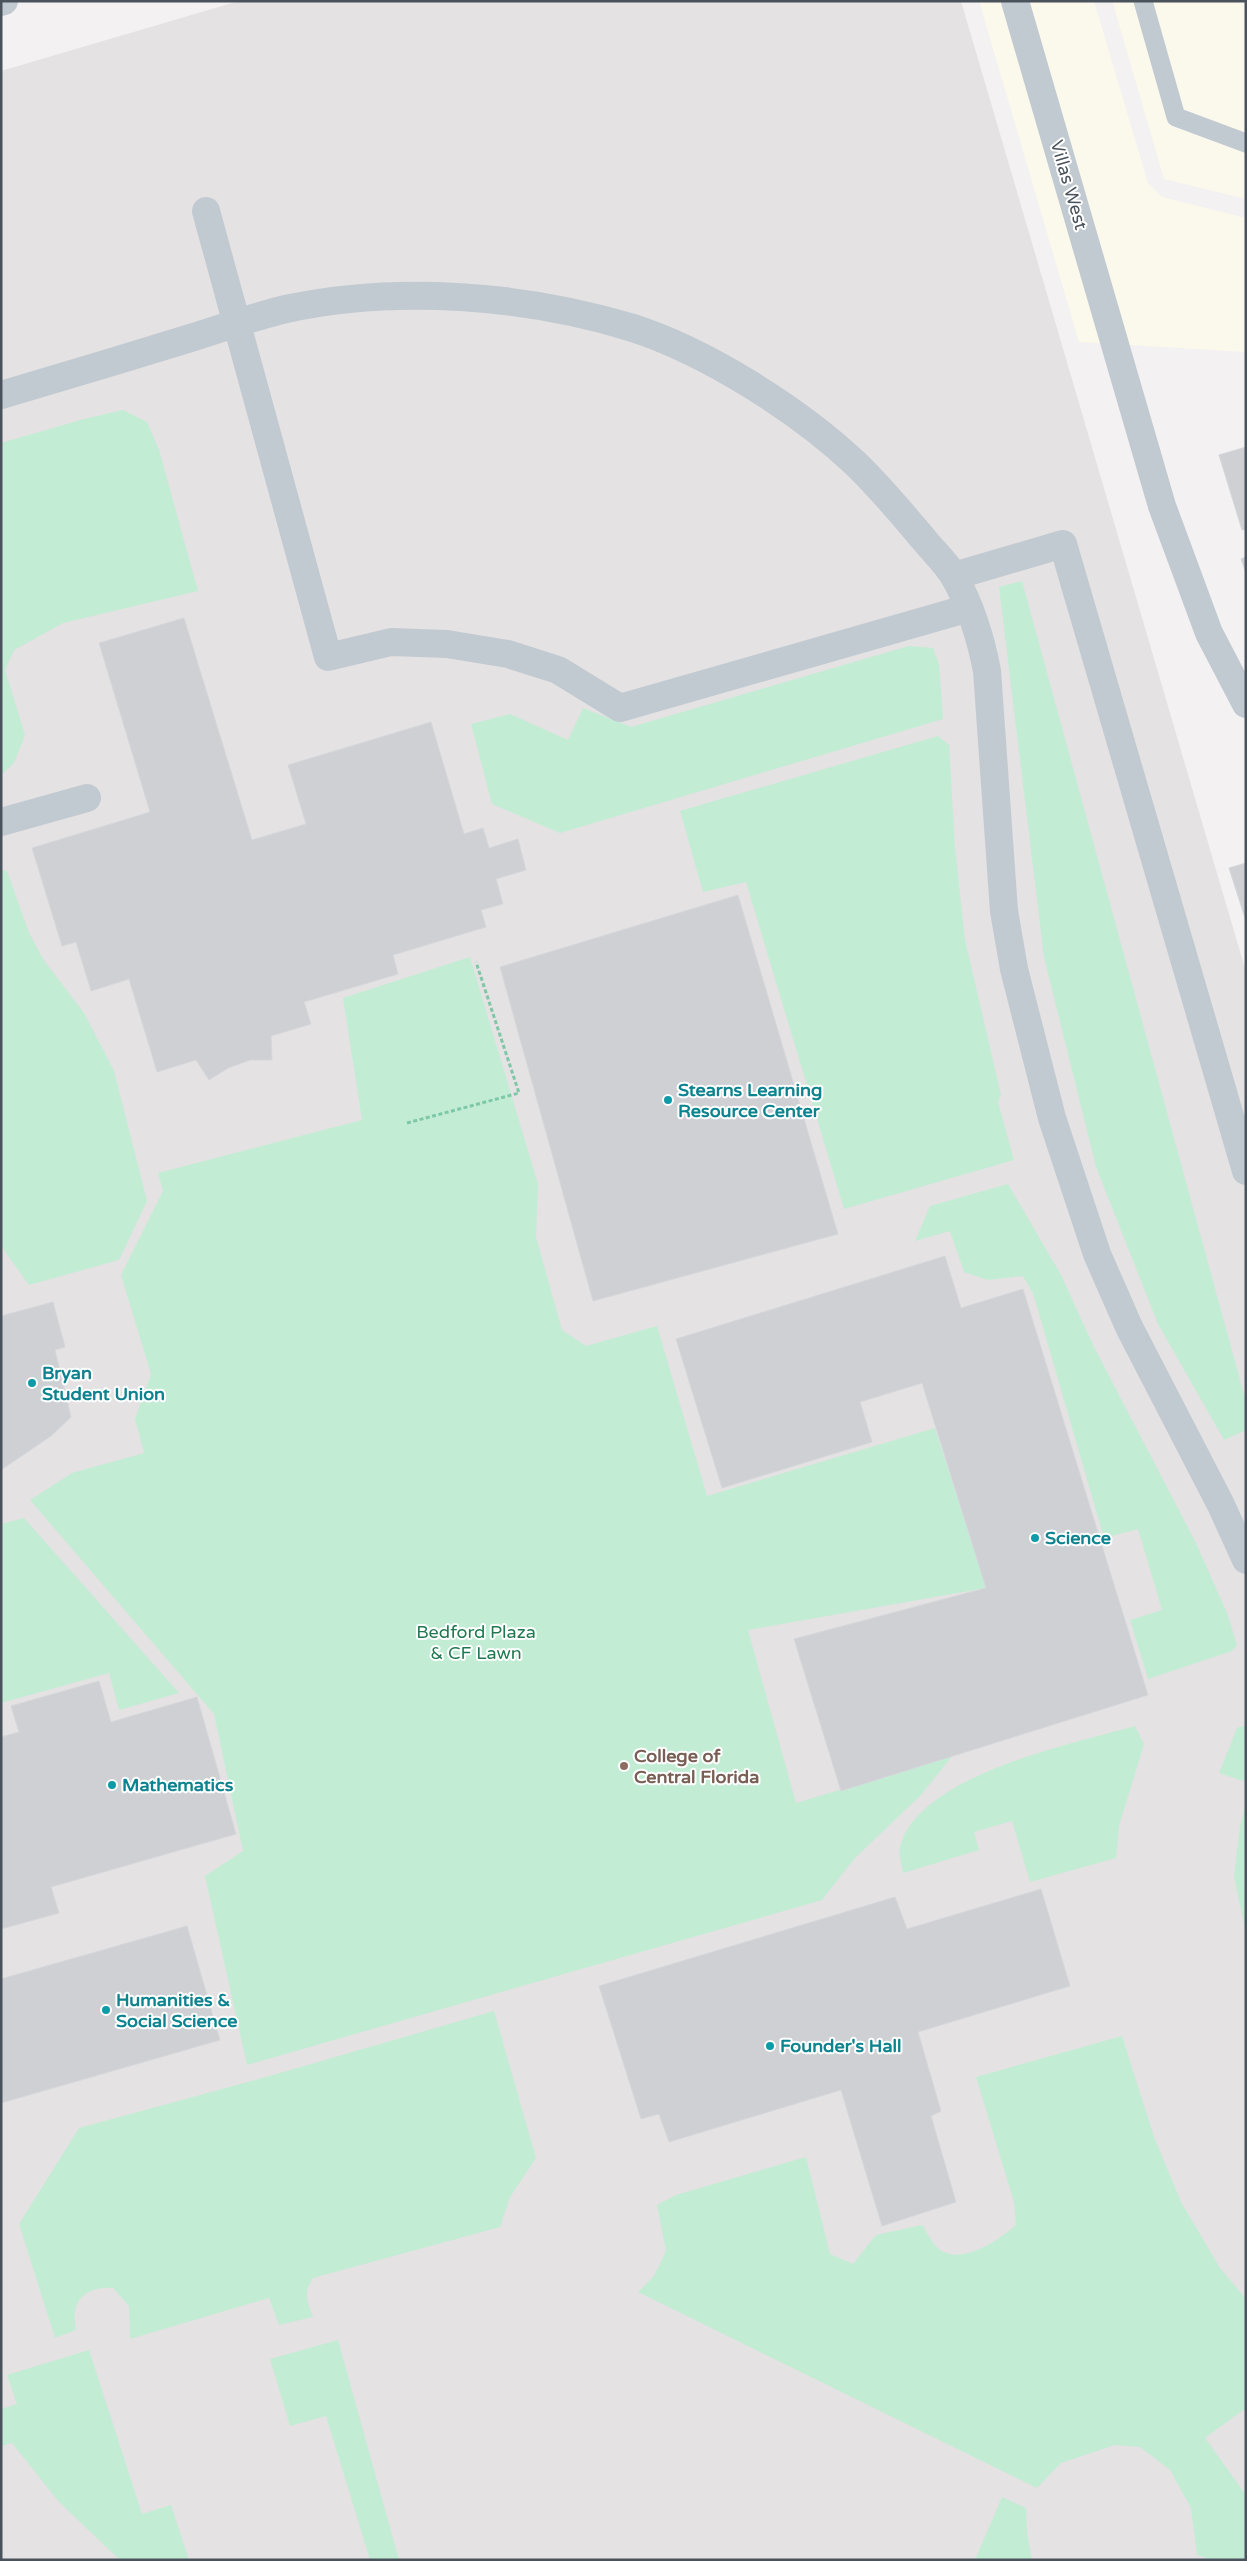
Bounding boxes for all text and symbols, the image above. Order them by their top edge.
street label: Villas West [1046,138,1092,232]
place label: Stearns Learning Resource Center [678,1079,822,1122]
marker: Stearns Learning Resource Center [662,1094,674,1106]
place label: Bryan Student Union [42,1362,165,1405]
marker: Bryan Student Union [26,1377,38,1389]
place label: Science [1045,1527,1111,1549]
marker: Science [1029,1532,1041,1544]
park label: Bedford Plaza & CF Lawn [416,1621,536,1664]
place label: College of Central Florida [634,1745,759,1788]
marker: College of Central Florida [618,1760,630,1772]
place label: Mathematics [122,1774,234,1796]
marker: Mathematics [106,1779,118,1791]
place label: Humanities & Social Science [116,1989,237,2032]
marker: Humanities & Social Science [100,2004,112,2016]
place label: Founder's Hall [780,2035,902,2057]
marker: Founder's Hall [764,2040,776,2052]

